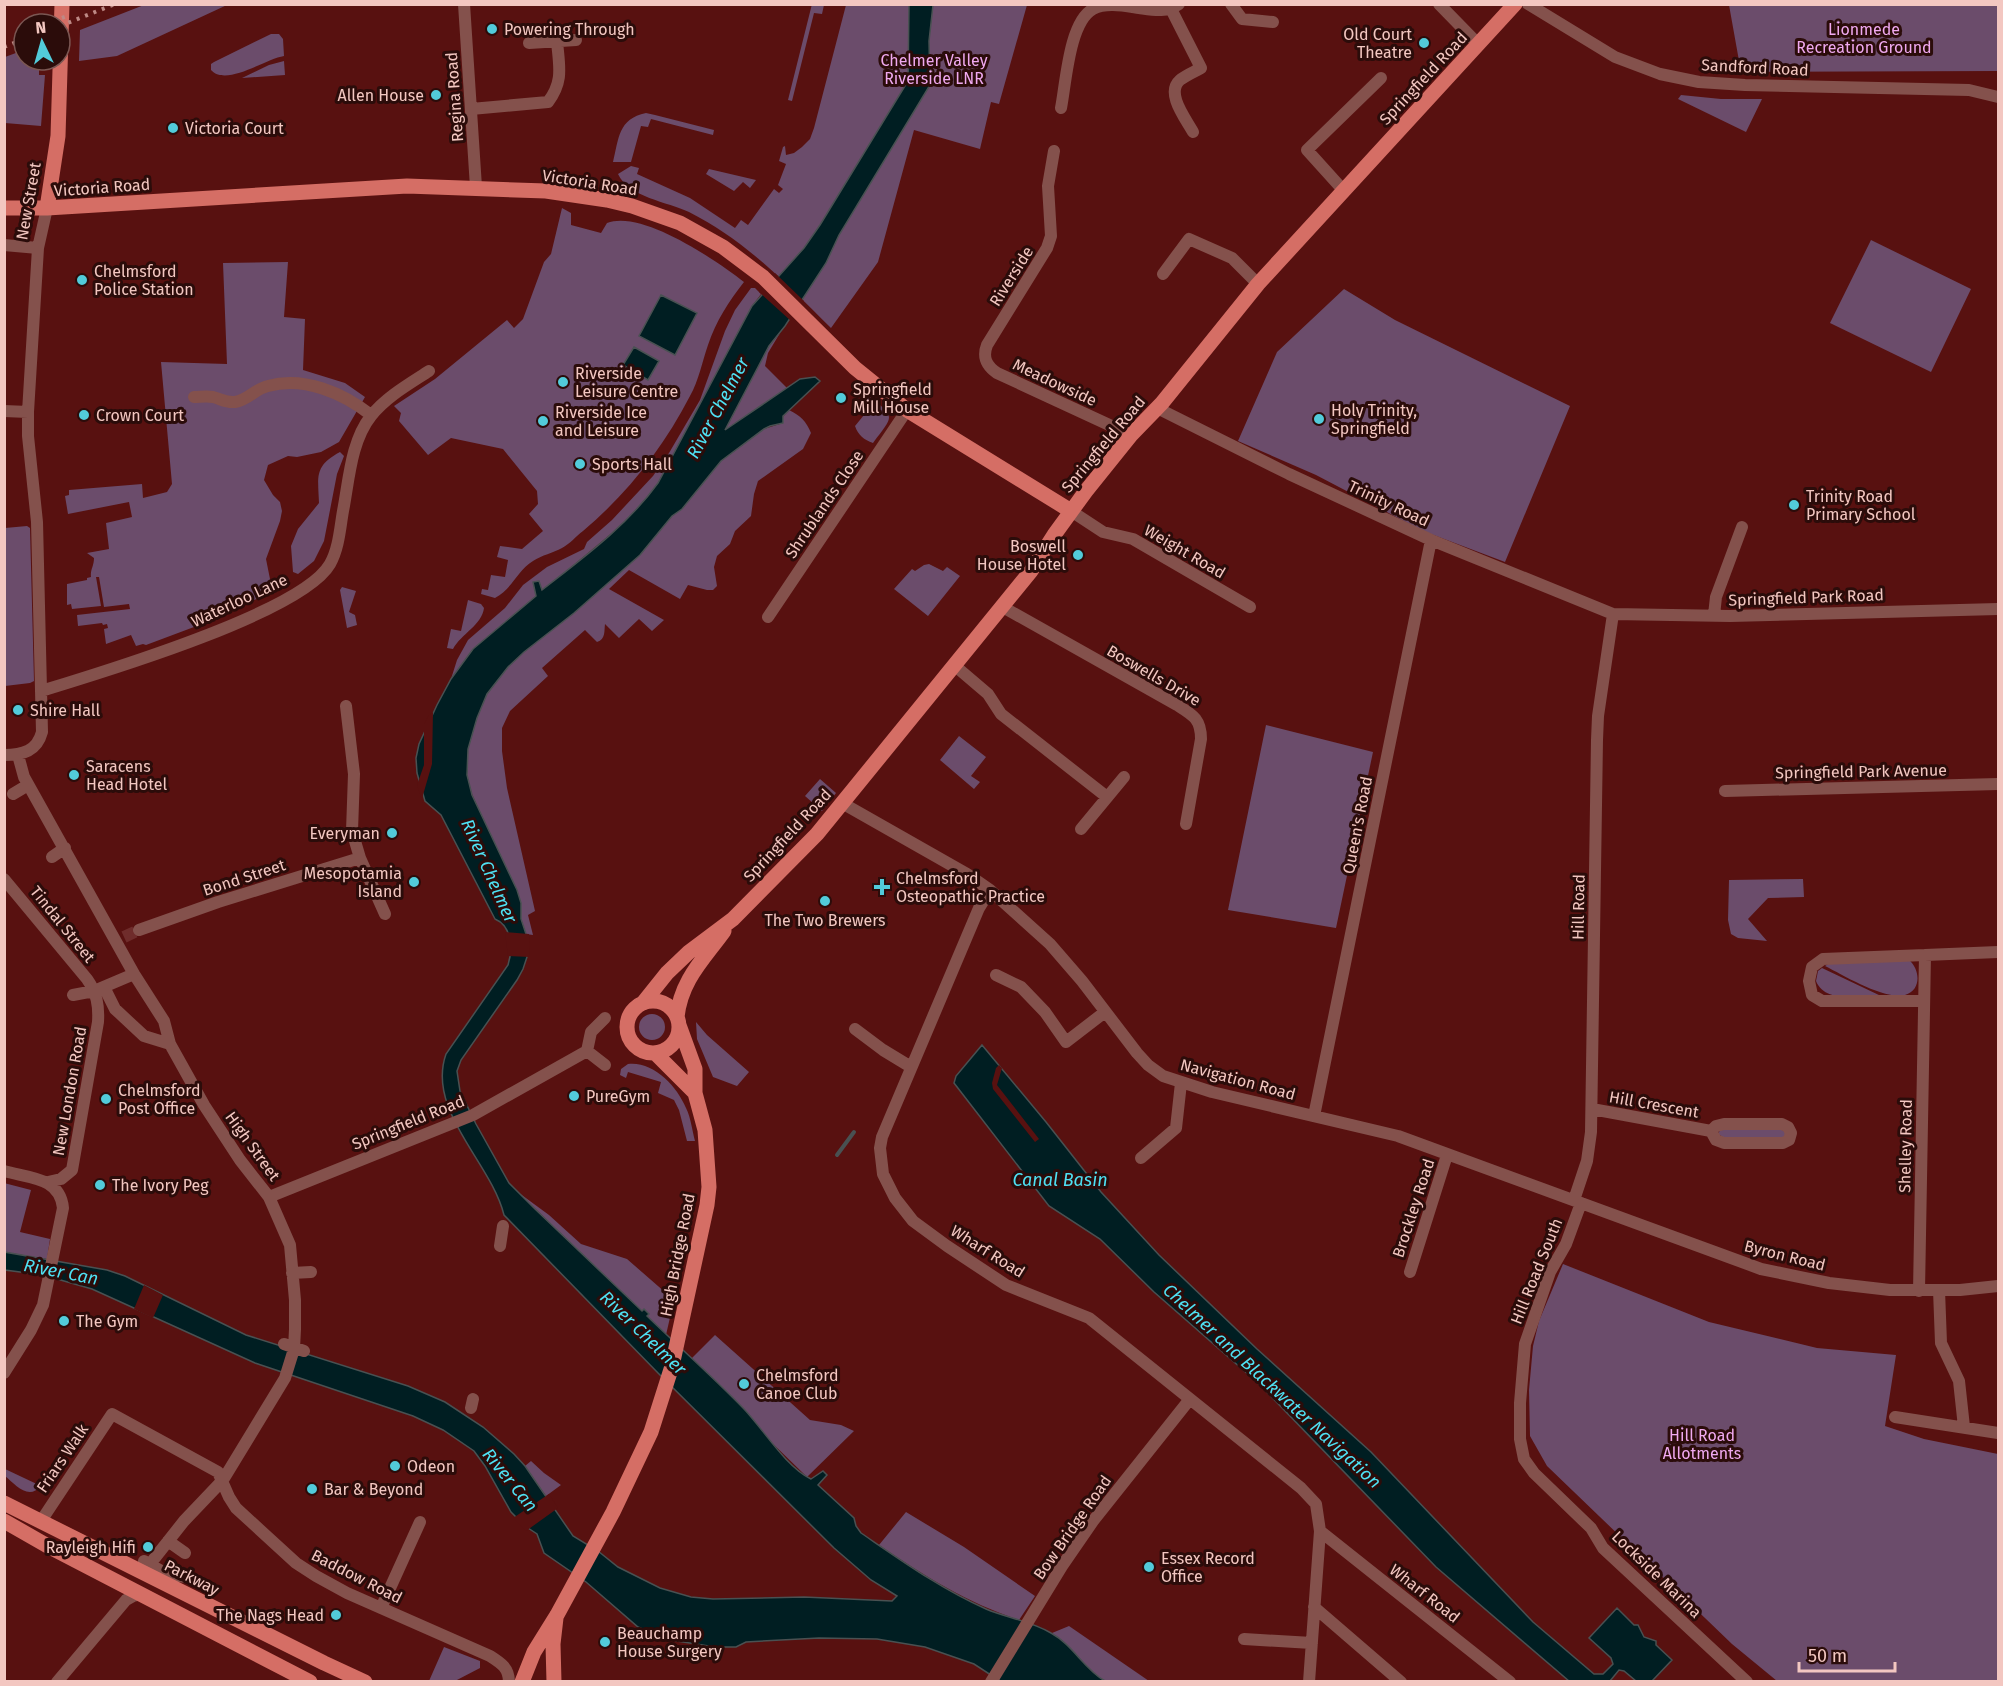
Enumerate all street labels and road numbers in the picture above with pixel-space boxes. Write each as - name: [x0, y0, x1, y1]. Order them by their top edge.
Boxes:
- street label: Springfield Road: [1376, 28, 1471, 129]
- street label: Regina Road: [442, 51, 467, 143]
- street label: Sandford Road: [1701, 55, 1809, 80]
- street label: New Street: [12, 160, 45, 242]
- street label: Victoria Road: [541, 166, 639, 199]
- street label: Victoria Road: [53, 175, 151, 200]
- street label: Riverside: [986, 243, 1037, 310]
- street label: Meadowside: [1010, 355, 1100, 410]
- street label: Springfield Road: [1058, 392, 1149, 496]
- street label: Shrublands Close: [781, 447, 868, 562]
- street label: Trinity Road: [1345, 476, 1432, 530]
- street label: Weight Road: [1141, 520, 1229, 582]
- street label: Waterloo Lane: [188, 570, 290, 631]
- street label: Springfield Park Road: [1728, 585, 1884, 610]
- street label: Boswells Drive: [1103, 641, 1204, 710]
- street label: Springfield Park Avenue: [1775, 761, 1947, 782]
- street label: Queen's Road: [1339, 775, 1376, 875]
- street label: Springfield Road: [740, 785, 835, 886]
- street label: Bond Street: [200, 855, 288, 900]
- street label: Hill Road: [1568, 874, 1589, 940]
- street label: Tindal Street: [26, 882, 99, 966]
- street label: New London Road: [49, 1025, 90, 1157]
- street label: Navigation Road: [1178, 1055, 1298, 1104]
- street label: Hill Crescent: [1608, 1087, 1700, 1122]
- street label: Springfield Road: [349, 1091, 467, 1154]
- street label: Shelley Road: [1895, 1099, 1916, 1193]
- street label: High Street: [221, 1108, 284, 1185]
- street label: Brockley Road: [1389, 1156, 1438, 1260]
- street label: High Bridge Road: [656, 1192, 699, 1318]
- street label: Hill Road South: [1507, 1215, 1566, 1327]
- street label: Wharf Road: [947, 1221, 1028, 1282]
- street label: Byron Road: [1742, 1236, 1828, 1275]
- street label: Friars Walk: [33, 1420, 93, 1496]
- street label: Bow Bridge Road: [1029, 1472, 1115, 1583]
- street label: Lockside Marina: [1608, 1527, 1705, 1622]
- street label: Baddow Road: [308, 1545, 405, 1608]
- street label: Parkway: [161, 1556, 223, 1599]
- street label: Wharf Road: [1386, 1560, 1464, 1627]

